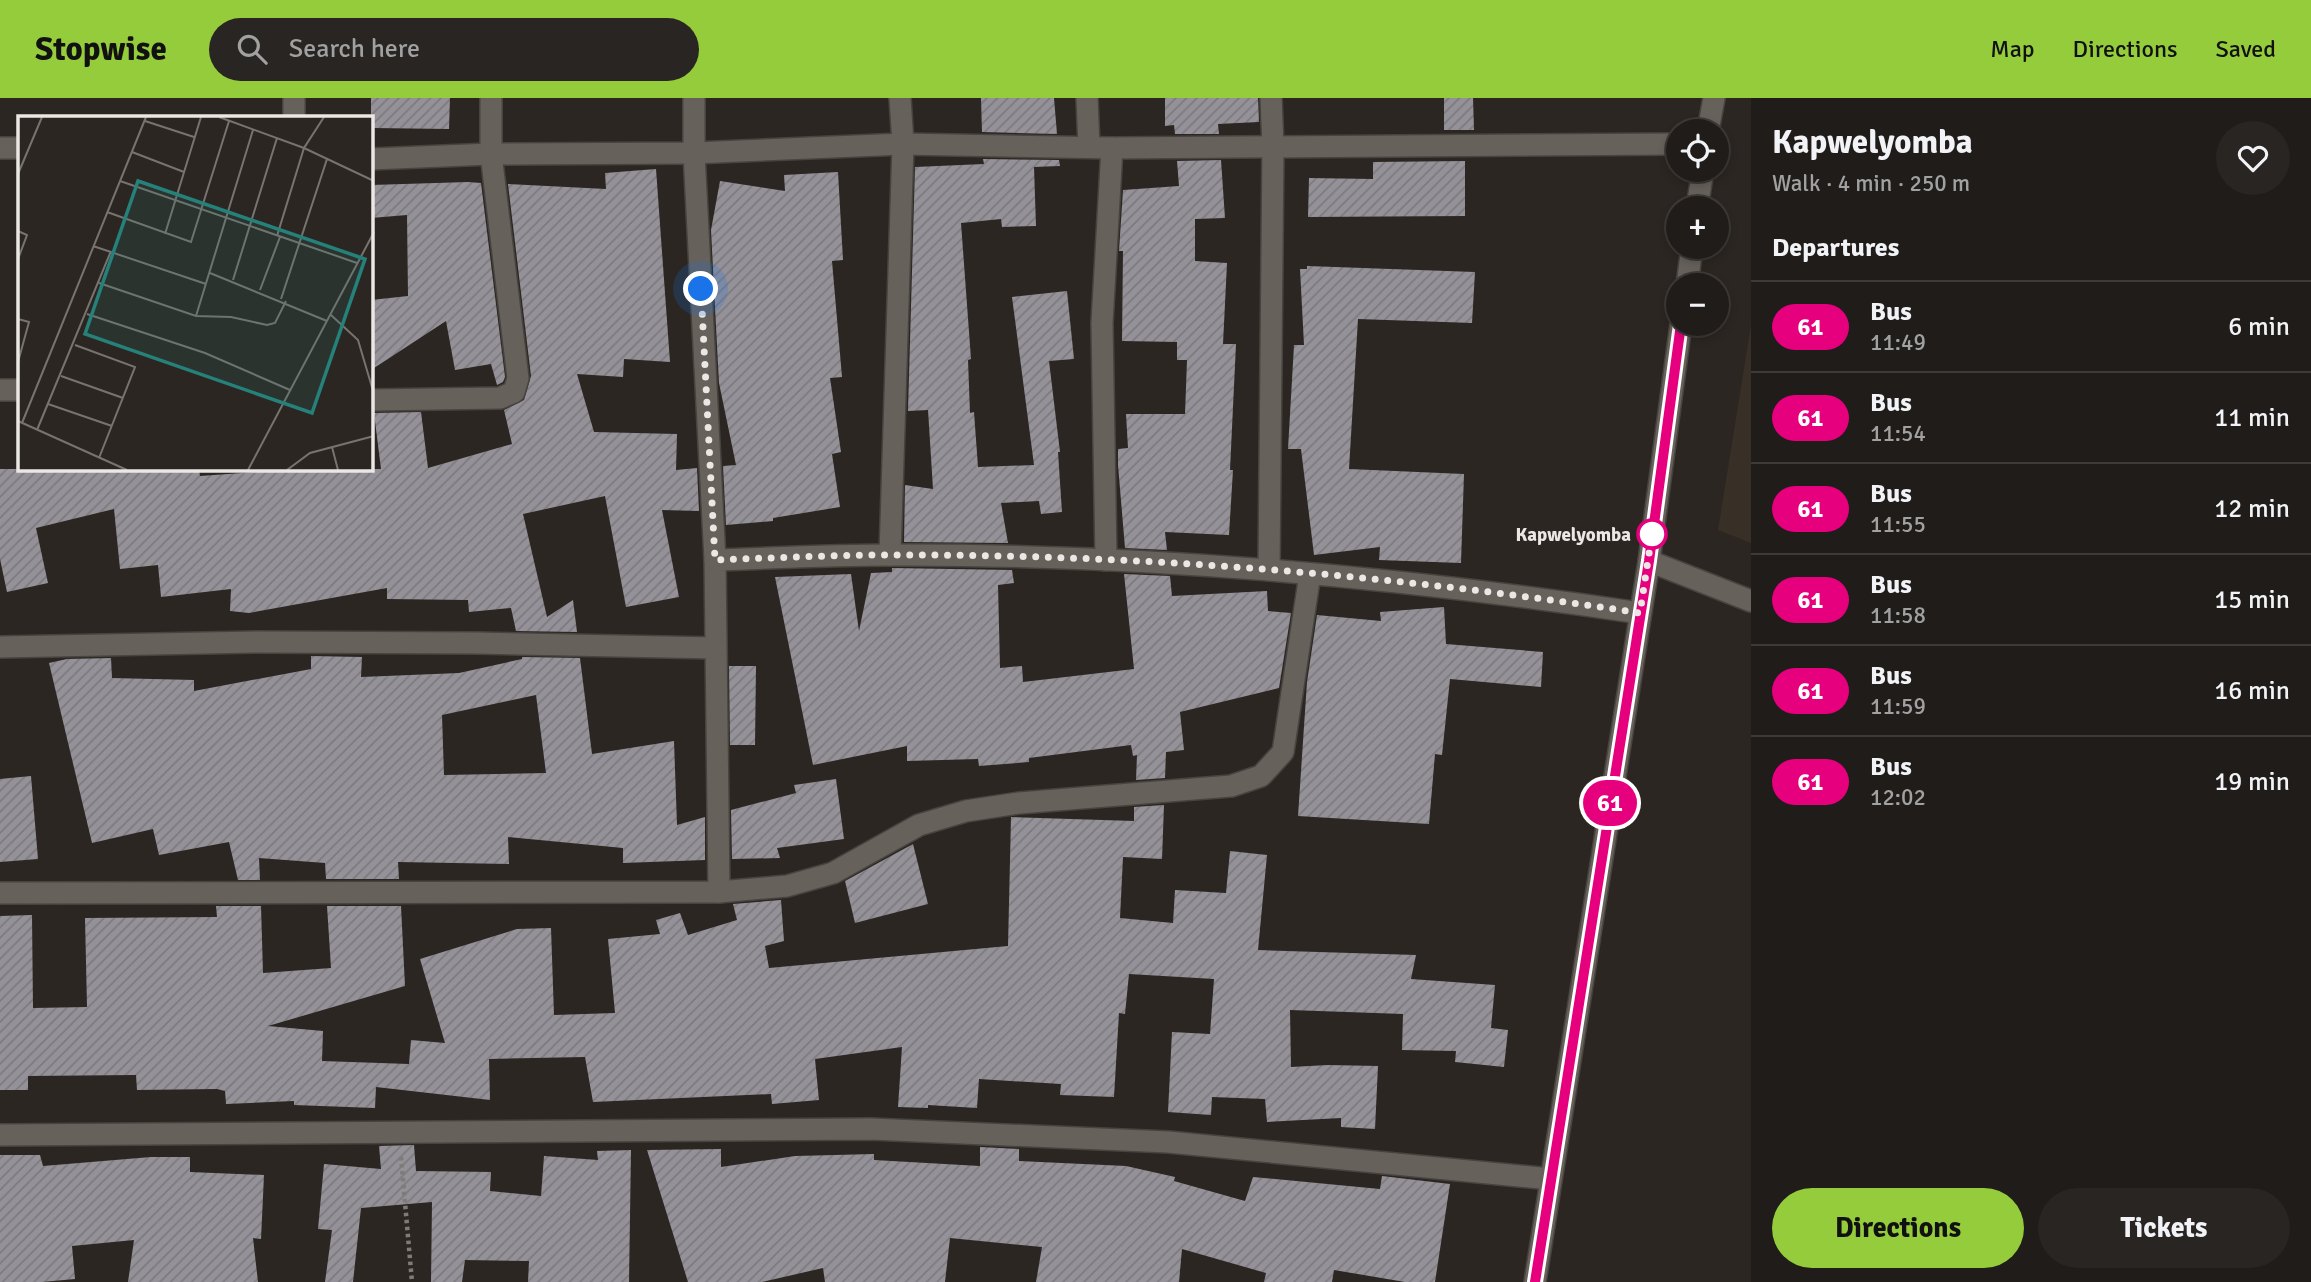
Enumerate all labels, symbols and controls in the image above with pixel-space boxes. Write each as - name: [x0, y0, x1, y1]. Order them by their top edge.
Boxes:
- search box: [209, 18, 699, 81]
- text: Stopwise: [35, 29, 167, 70]
- icon: search: [233, 30, 271, 68]
- text: Search here: [289, 33, 420, 65]
- text: Map: [1990, 34, 2035, 64]
- text: Directions: [2073, 34, 2178, 64]
- text: Saved: [2216, 34, 2276, 64]
- inset map: [18, 116, 373, 471]
- map controls: [1666, 119, 1729, 336]
- button: locate: [1666, 119, 1729, 182]
- button: heart: [2216, 121, 2290, 195]
- text: Kapwelyomba: [1772, 122, 1973, 163]
- text: Walk · 4 min · 250 m: [1772, 169, 1970, 198]
- button: +: [1666, 196, 1729, 259]
- text: Departures: [1772, 232, 1899, 264]
- your location: [683, 271, 718, 306]
- button: −: [1666, 273, 1729, 336]
- text: Bus: [1870, 296, 1912, 328]
- text: 6 min: [2228, 311, 2290, 343]
- text: 61: [1798, 312, 1823, 342]
- text: 11:49: [1870, 328, 1926, 357]
- text: Bus: [1870, 387, 1912, 419]
- text: 11 min: [2214, 402, 2290, 434]
- text: 61: [1798, 403, 1823, 433]
- text: 11:54: [1870, 419, 1926, 448]
- text: Bus: [1870, 478, 1912, 510]
- text: 12 min: [2214, 493, 2290, 525]
- text: 61: [1798, 494, 1823, 524]
- text: 11:55: [1870, 510, 1926, 539]
- marker: Kapwelyomba: [1637, 519, 1667, 549]
- place label: Kapwelyomba: [1515, 523, 1631, 547]
- text: Bus: [1870, 569, 1912, 601]
- text: 15 min: [2214, 584, 2290, 616]
- text: 61: [1798, 585, 1823, 615]
- text: 11:58: [1870, 601, 1926, 630]
- text: Bus: [1870, 660, 1912, 692]
- text: 16 min: [2214, 675, 2290, 707]
- text: 61: [1798, 676, 1823, 706]
- text: 11:59: [1870, 692, 1926, 721]
- text: Bus: [1870, 751, 1912, 783]
- text: 19 min: [2214, 766, 2290, 798]
- text: 61: [1798, 767, 1823, 797]
- line badge: 61: [1578, 780, 1642, 826]
- text: 12:02: [1870, 783, 1926, 812]
- text: 61: [1597, 788, 1623, 818]
- button: Directions: [1772, 1188, 2024, 1268]
- button: Tickets: [2038, 1188, 2290, 1268]

